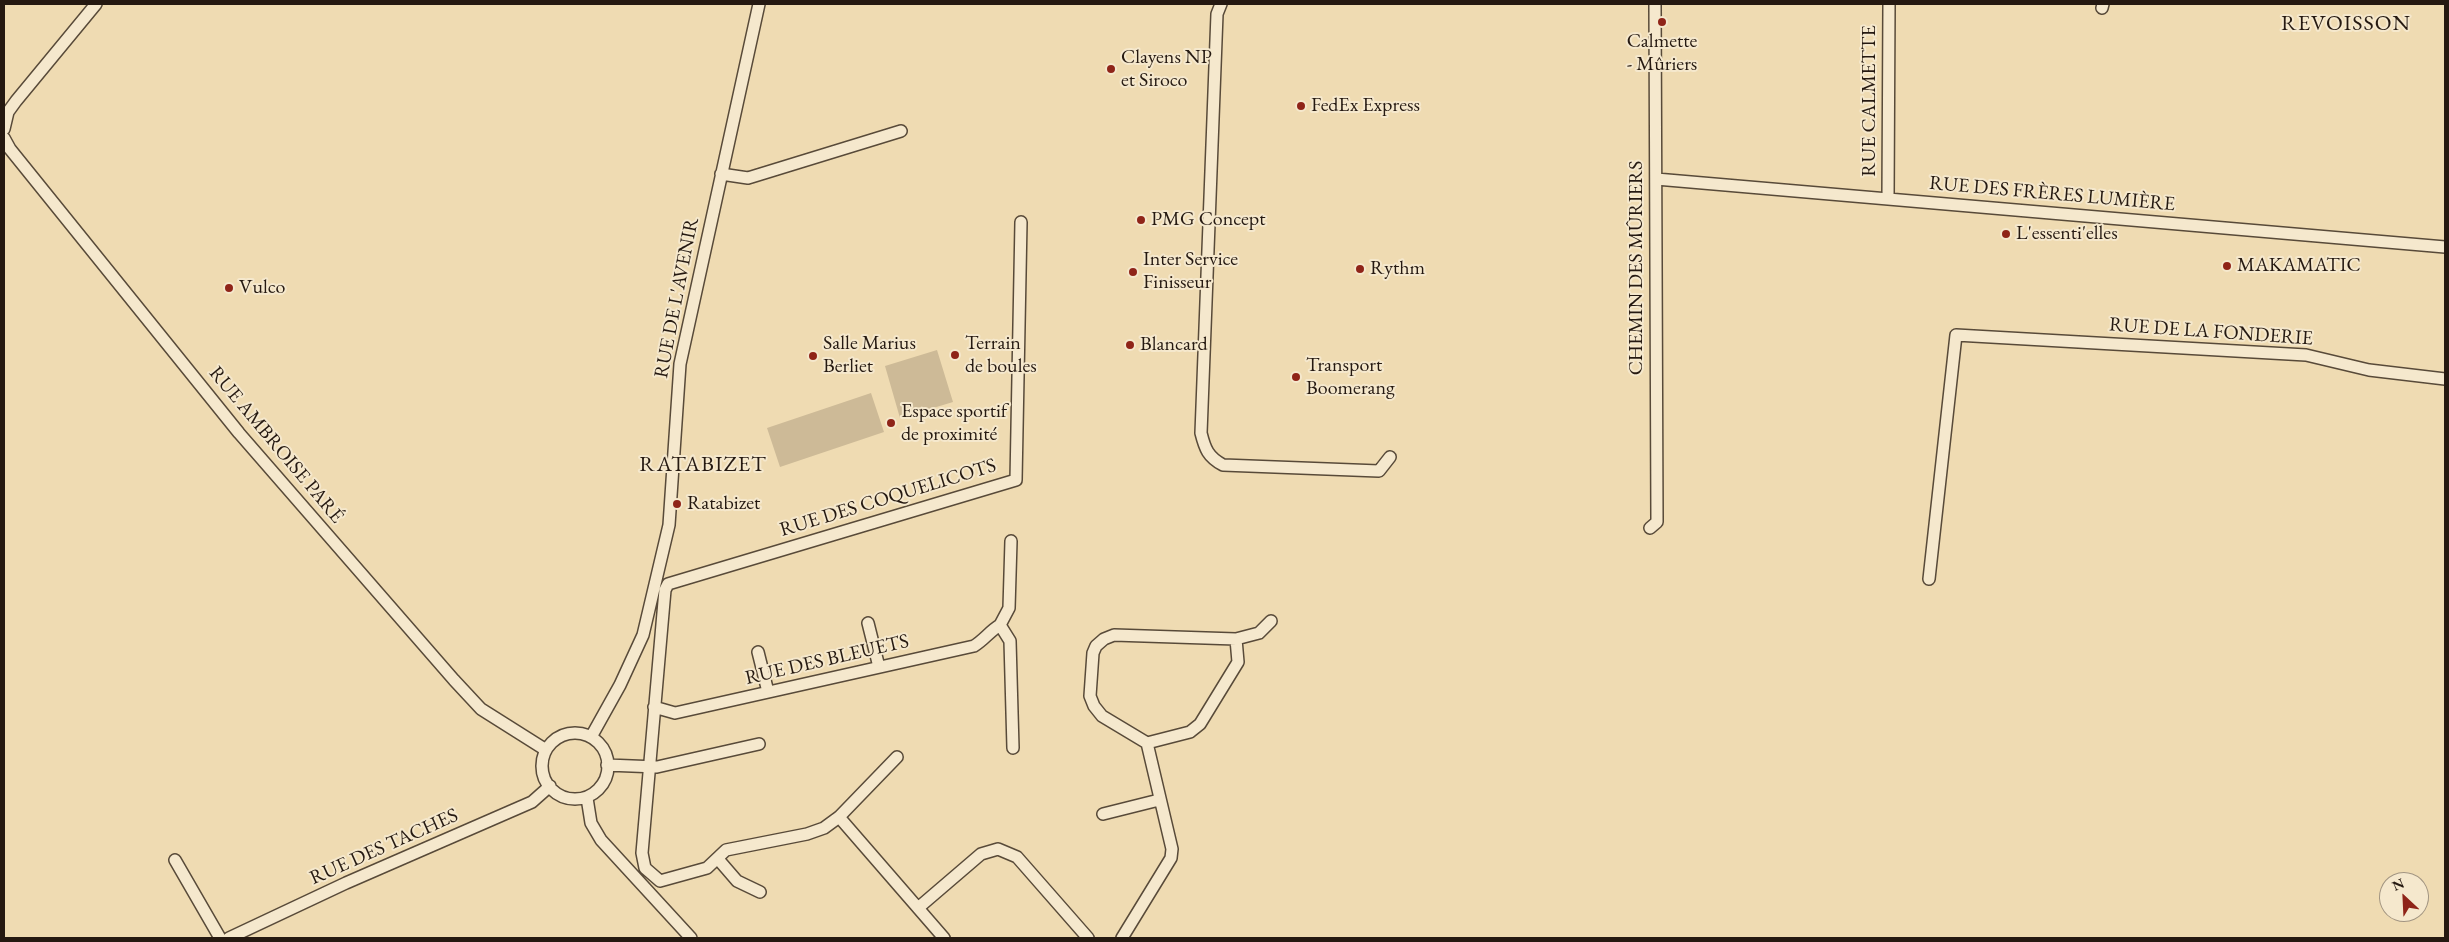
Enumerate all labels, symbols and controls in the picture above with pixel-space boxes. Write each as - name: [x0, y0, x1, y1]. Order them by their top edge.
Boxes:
- district label: REVOISSON: [2280, 11, 2412, 37]
- marker: Calmette - Mûriers: [1656, 16, 1668, 28]
- street label: RUE CALMETTE: [1858, 25, 1882, 177]
- place label: Calmette - Mûriers: [1627, 30, 1697, 77]
- place label: Clayens NP et Siroco: [1121, 46, 1212, 93]
- marker: Clayens NP et Siroco: [1105, 63, 1117, 75]
- place label: FedEx Express: [1311, 94, 1420, 118]
- marker: FedEx Express: [1295, 100, 1307, 112]
- street label: CHEMIN DES MÛRIERS: [1625, 161, 1649, 375]
- street label: RUE DES FRÈRES LUMIÈRE: [1928, 171, 2176, 217]
- place label: PMG Concept: [1151, 208, 1265, 232]
- marker: PMG Concept: [1135, 214, 1147, 226]
- street label: RUE DE L'AVENIR: [650, 216, 704, 380]
- place label: L'essenti'elles: [2016, 222, 2118, 246]
- marker: L'essenti'elles: [2000, 228, 2012, 240]
- place label: Inter Service Finisseur: [1143, 248, 1238, 295]
- place label: MAKAMATIC: [2237, 254, 2361, 278]
- place label: Rythm: [1370, 257, 1425, 281]
- marker: MAKAMATIC: [2221, 260, 2233, 272]
- marker: Rythm: [1354, 263, 1366, 275]
- marker: Inter Service Finisseur: [1127, 266, 1139, 278]
- place label: Vulco: [239, 276, 285, 300]
- marker: Vulco: [223, 282, 235, 294]
- street label: RUE DE LA FONDERIE: [2108, 313, 2314, 351]
- place label: Salle Marius Berliet: [823, 332, 916, 379]
- place label: Terrain de boules: [965, 332, 1037, 379]
- place label: Blancard: [1140, 333, 1208, 357]
- marker: Blancard: [1124, 339, 1136, 351]
- marker: Terrain de boules: [949, 349, 961, 361]
- marker: Salle Marius Berliet: [807, 350, 819, 362]
- place label: Transport Boomerang: [1306, 354, 1395, 401]
- street label: RUE AMBROISE PARÉ: [203, 362, 349, 528]
- marker: Transport Boomerang: [1290, 371, 1302, 383]
- place label: Espace sportif de proximité: [901, 400, 1007, 447]
- marker: Espace sportif de proximité: [885, 417, 897, 429]
- district label: RATABIZET: [638, 452, 768, 478]
- street label: RUE DES COQUELICOTS: [777, 454, 999, 542]
- place label: Ratabizet: [687, 492, 760, 516]
- marker: Ratabizet: [671, 498, 683, 510]
- street label: RUE DES BLEUETS: [743, 629, 911, 691]
- street label: RUE DES TACHES: [306, 804, 462, 890]
- north arrow: [2379, 872, 2429, 922]
- text: N: [2389, 874, 2407, 895]

